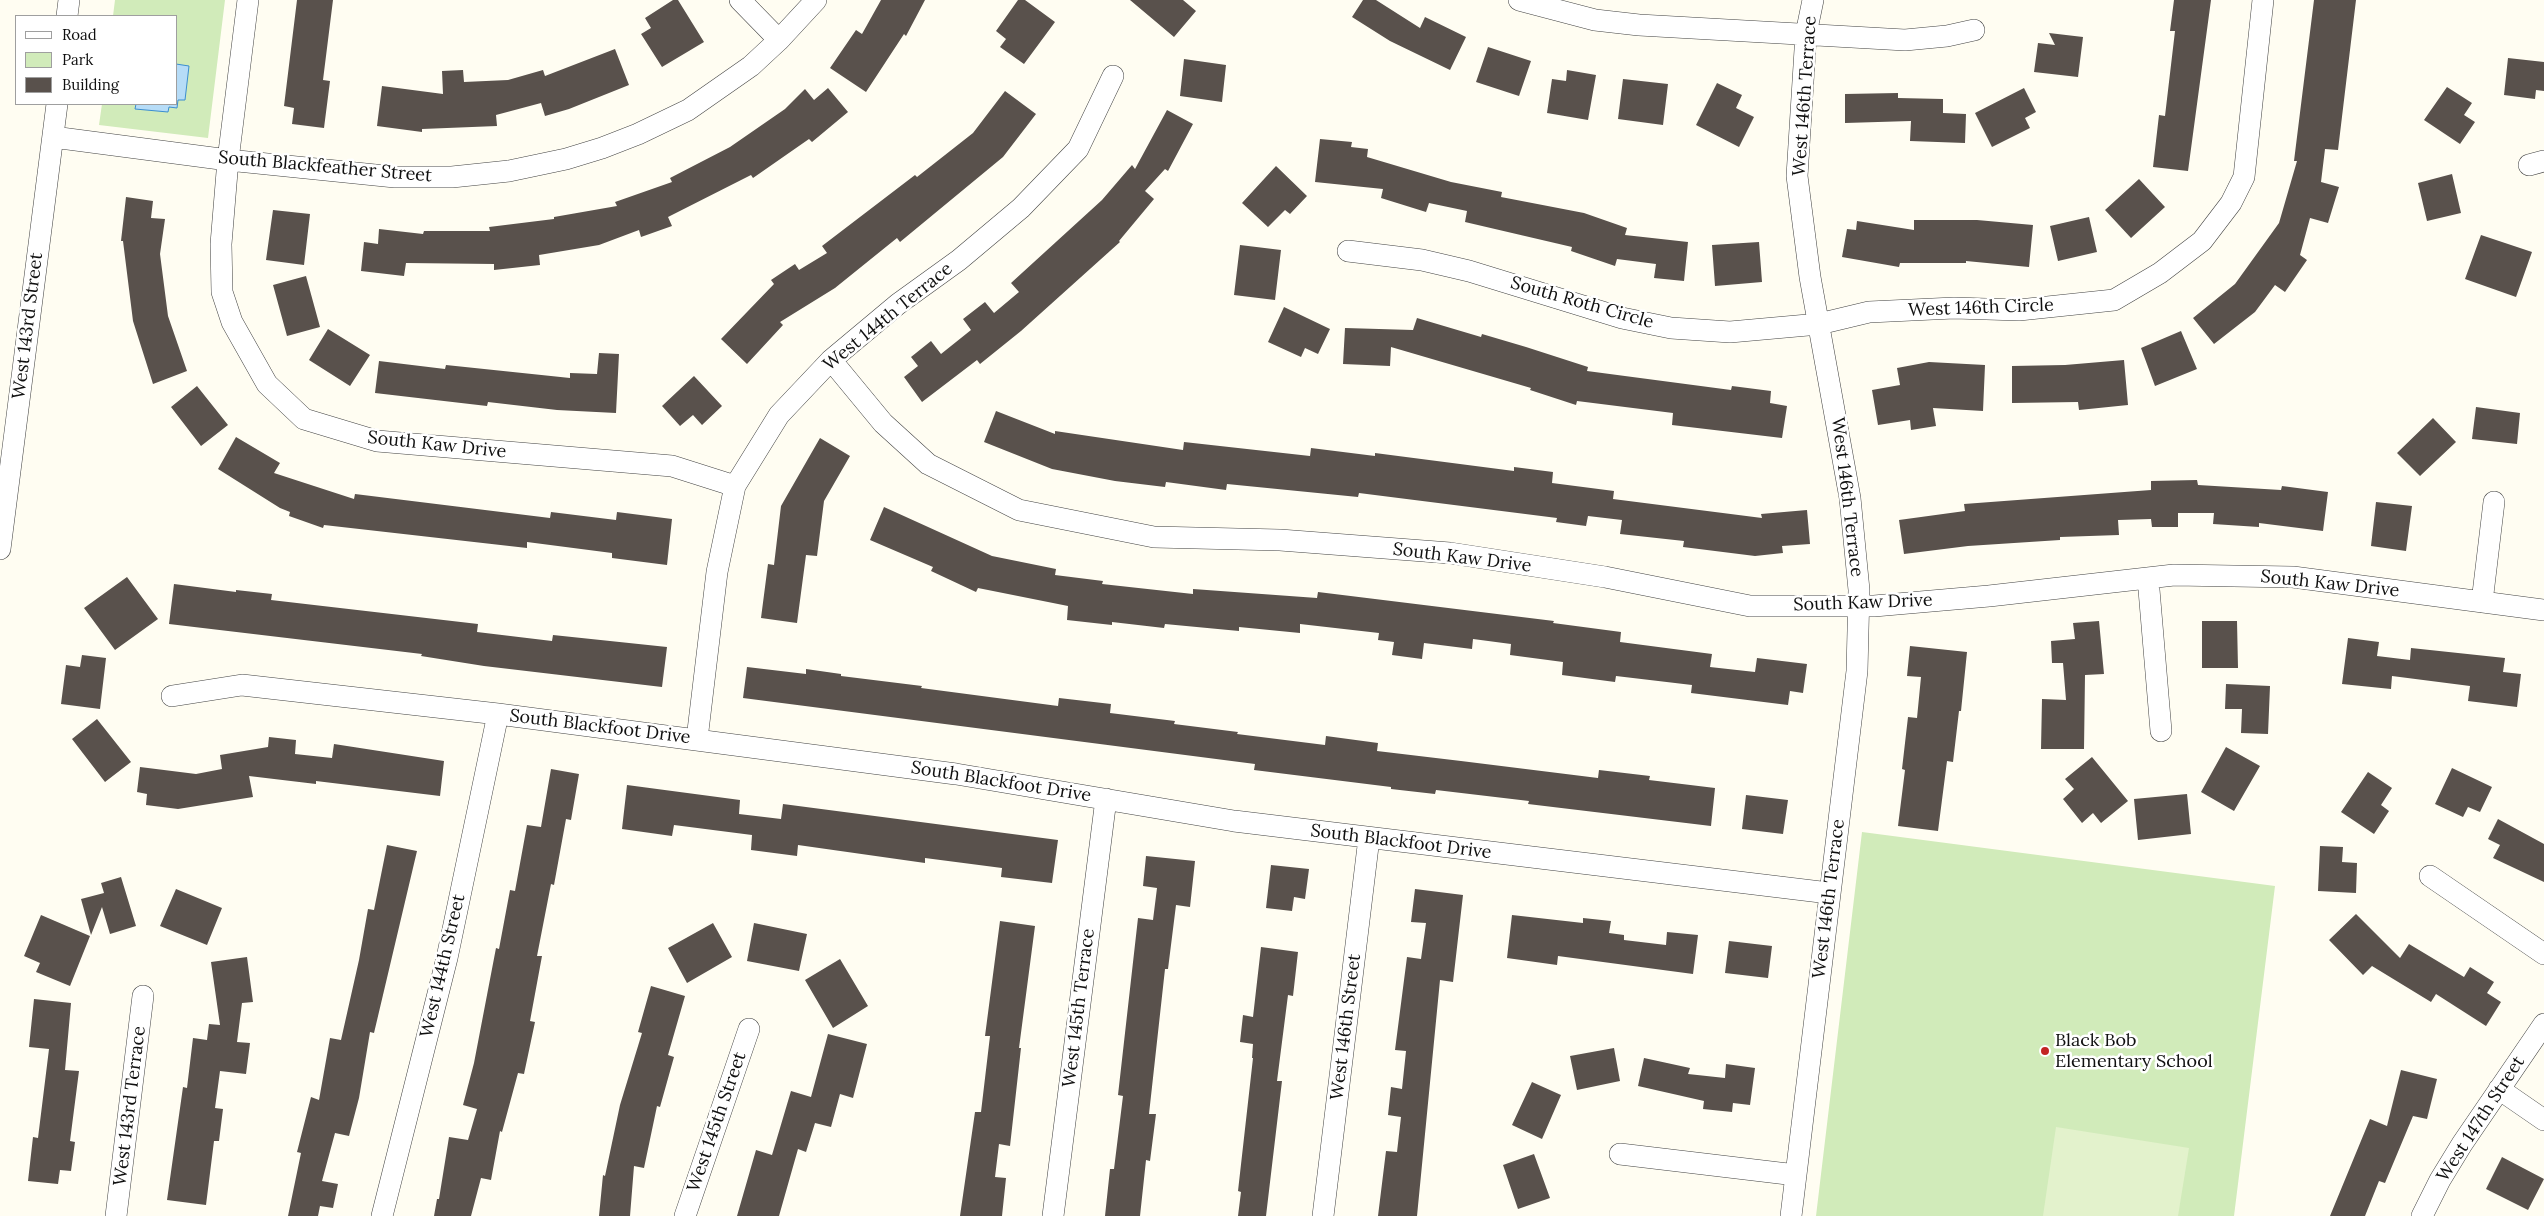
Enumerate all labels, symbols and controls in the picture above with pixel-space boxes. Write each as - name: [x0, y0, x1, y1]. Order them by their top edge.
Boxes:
- legend: [15, 15, 178, 105]
- street label: West 146th Terrace: [1789, 15, 1821, 177]
- text: Road: [62, 25, 97, 44]
- text: Park: [62, 50, 93, 69]
- text: Building: [62, 75, 119, 94]
- street label: South Blackfeather Street: [217, 147, 433, 187]
- street label: West 143rd Street: [8, 251, 48, 401]
- street label: West 144th Terrace: [819, 258, 957, 376]
- street label: South Roth Circle: [1508, 272, 1656, 334]
- street label: West 146th Circle: [1908, 295, 2054, 321]
- street label: West 146th Terrace: [1826, 416, 1868, 578]
- street label: South Kaw Drive: [367, 427, 507, 463]
- street label: South Kaw Drive: [1391, 539, 1533, 577]
- street label: South Kaw Drive: [2260, 566, 2400, 602]
- street label: South Kaw Drive: [1793, 590, 1933, 616]
- street label: South Blackfoot Drive: [508, 705, 692, 749]
- street label: South Blackfoot Drive: [909, 757, 1093, 807]
- street label: West 146th Terrace: [1808, 818, 1850, 980]
- street label: South Blackfoot Drive: [1309, 820, 1493, 864]
- street label: West 144th Street: [416, 892, 470, 1040]
- street label: West 145th Terrace: [1059, 927, 1099, 1089]
- street label: West 146th Street: [1326, 953, 1366, 1101]
- street label: West 143rd Terrace: [109, 1025, 151, 1187]
- place label: Black Bob Elementary School: [2055, 1030, 2213, 1072]
- marker: Black Bob Elementary School: [2039, 1045, 2051, 1057]
- street label: West 145th Street: [683, 1049, 751, 1195]
- street label: West 147th Street: [2432, 1052, 2530, 1186]

